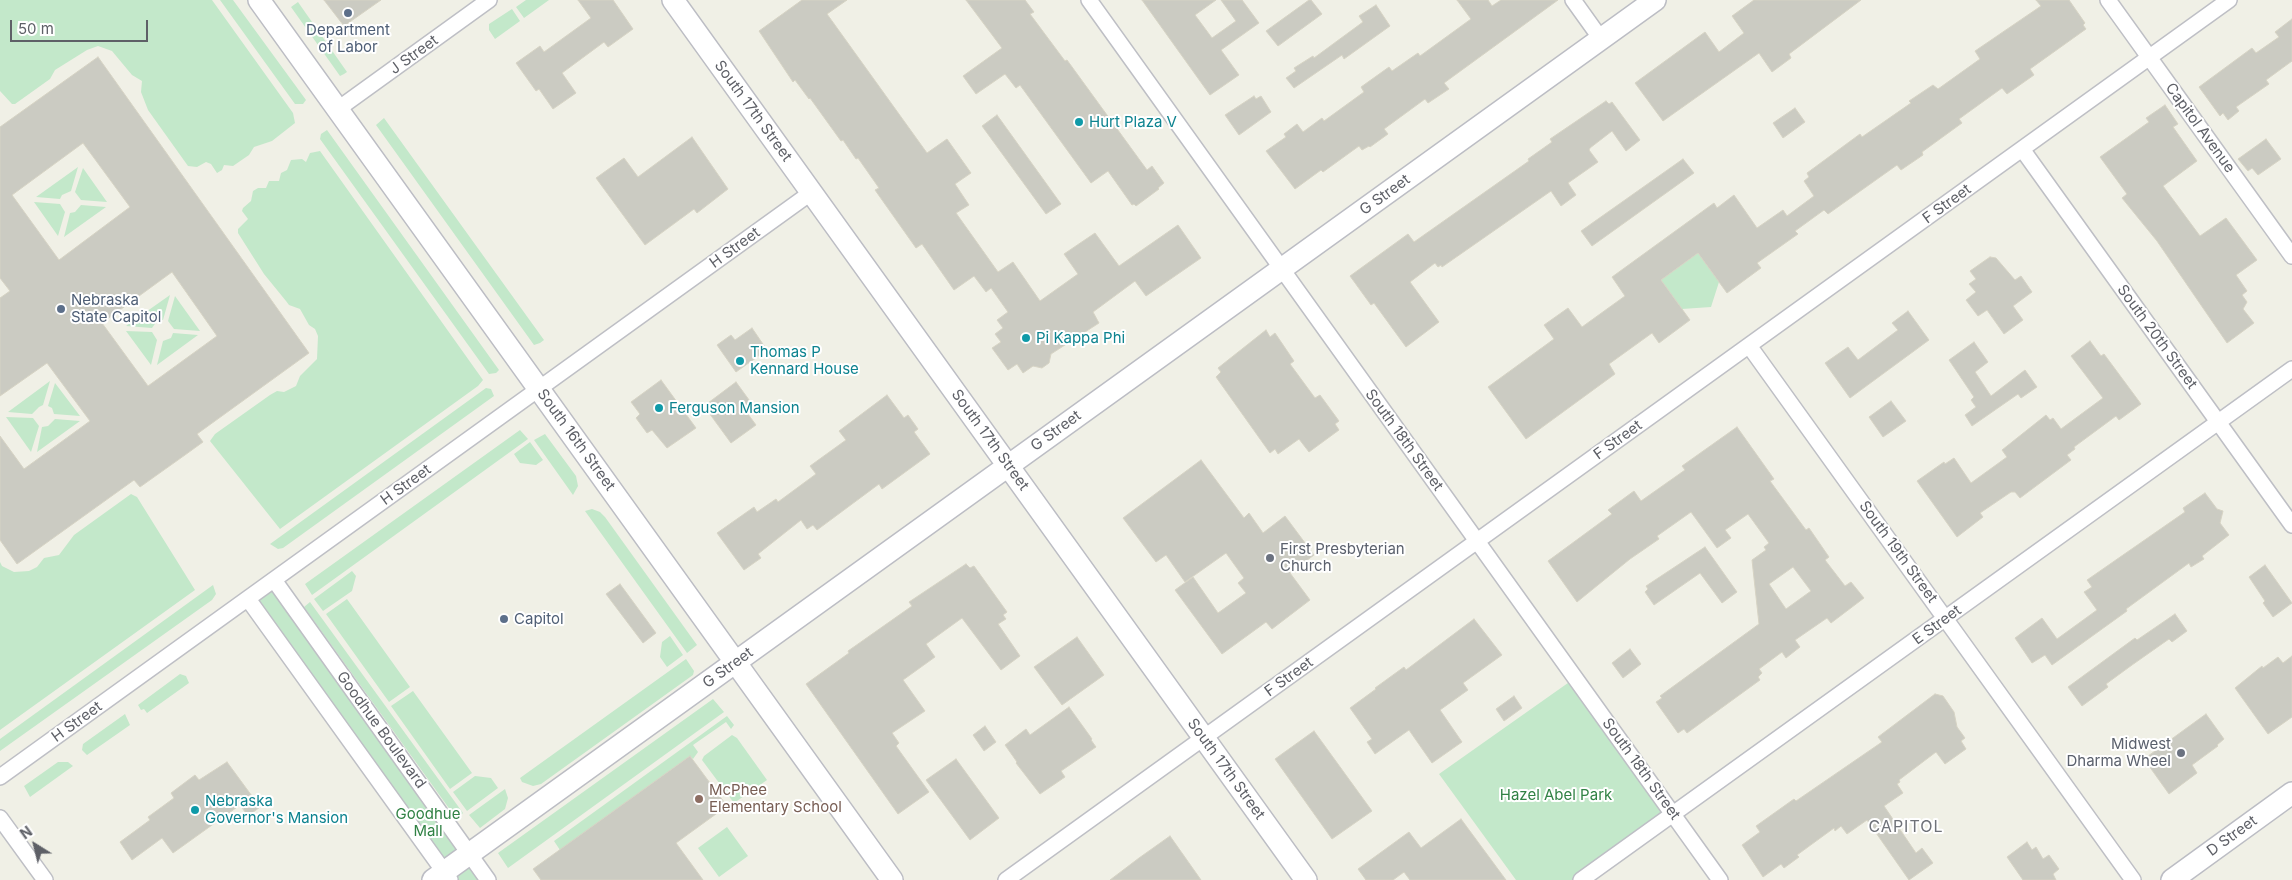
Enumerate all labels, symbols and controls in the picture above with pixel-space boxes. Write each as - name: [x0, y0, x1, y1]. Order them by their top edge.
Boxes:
- marker: Department of Labor: [342, 7, 354, 19]
- scale bar: [12, 10, 150, 42]
- text: 50 m: [18, 19, 54, 38]
- place label: Department of Labor: [306, 21, 390, 56]
- street label: J Street: [386, 32, 442, 78]
- street label: South 17th Street: [710, 57, 796, 165]
- street label: Capitol Avenue: [2161, 80, 2239, 176]
- place label: Hurt Plaza V: [1089, 113, 1177, 131]
- marker: Hurt Plaza V: [1073, 116, 1085, 128]
- street label: G Street: [1356, 171, 1414, 219]
- street label: F Street: [1919, 180, 1975, 228]
- street label: H Street: [706, 224, 764, 272]
- street label: South 20th Street: [2113, 281, 2201, 393]
- place label: Nebraska State Capitol: [71, 291, 161, 326]
- marker: Nebraska State Capitol: [55, 303, 67, 315]
- place label: Pi Kappa Phi: [1036, 329, 1125, 347]
- marker: Pi Kappa Phi: [1020, 332, 1032, 344]
- place label: Thomas P Kennard House: [750, 343, 859, 378]
- marker: Thomas P Kennard House: [734, 355, 746, 367]
- street label: South 16th Street: [533, 386, 619, 494]
- street label: South 17th Street: [947, 386, 1033, 494]
- street label: South 18th Street: [1361, 386, 1447, 494]
- place label: Ferguson Mansion: [669, 399, 800, 417]
- marker: Ferguson Mansion: [653, 402, 665, 414]
- street label: G Street: [1027, 407, 1085, 455]
- street label: F Street: [1590, 416, 1646, 464]
- street label: H Street: [377, 461, 435, 509]
- street label: South 19th Street: [1855, 498, 1941, 606]
- place label: First Presbyterian Church: [1280, 540, 1405, 575]
- marker: First Presbyterian Church: [1264, 552, 1276, 564]
- street label: E Street: [1909, 601, 1965, 649]
- place label: Capitol: [514, 610, 564, 628]
- marker: Capitol: [498, 613, 510, 625]
- street label: G Street: [699, 644, 757, 692]
- street label: F Street: [1261, 653, 1317, 701]
- street label: Goodhue Boulevard: [333, 668, 429, 792]
- street label: H Street: [48, 698, 106, 746]
- street label: South 17th Street: [1183, 715, 1269, 823]
- street label: South 18th Street: [1598, 715, 1684, 823]
- place label: Midwest Dharma Wheel: [2066, 735, 2171, 770]
- marker: Midwest Dharma Wheel: [2175, 747, 2187, 759]
- place label: McPhee Elementary School: [709, 781, 842, 816]
- park label: Hazel Abel Park: [1500, 786, 1612, 804]
- place label: Nebraska Governor's Mansion: [205, 792, 348, 827]
- marker: McPhee Elementary School: [693, 793, 705, 805]
- marker: Nebraska Governor's Mansion: [189, 804, 201, 816]
- park label: Goodhue Mall: [396, 805, 460, 840]
- street label: D Street: [2204, 812, 2260, 860]
- district label: CAPITOL: [1868, 817, 1944, 837]
- north arrow: [10, 820, 60, 870]
- text: N: [17, 822, 35, 842]

